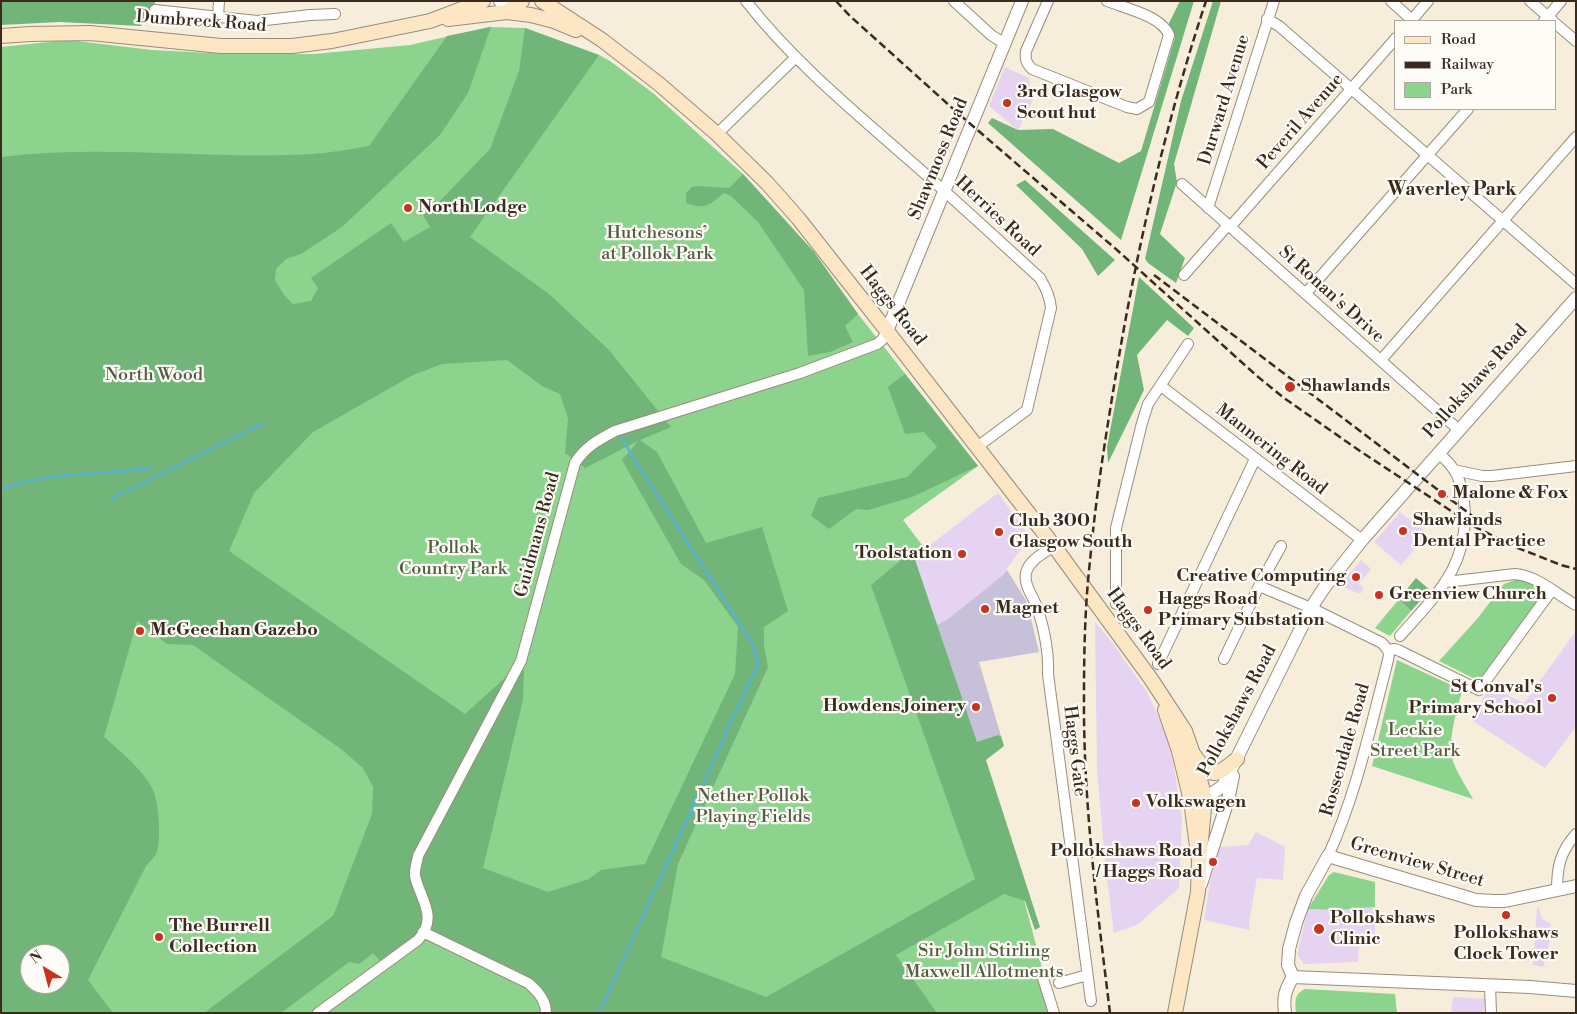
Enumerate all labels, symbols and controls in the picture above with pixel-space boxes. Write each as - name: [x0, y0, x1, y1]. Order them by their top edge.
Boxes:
- street label: Dumbreck Road: [135, 7, 267, 37]
- legend: [1394, 20, 1557, 110]
- text: Road: [1441, 30, 1476, 49]
- street label: Durward Avenue: [1195, 32, 1255, 168]
- text: Railway: [1441, 55, 1494, 74]
- street label: Peveril Avenue: [1253, 69, 1349, 175]
- text: Park: [1441, 80, 1472, 99]
- place label: 3rd Glasgow Scout hut: [1017, 82, 1122, 125]
- street label: Shawmoss Road: [905, 95, 973, 223]
- marker: 3rd Glasgow Scout hut: [1001, 97, 1013, 109]
- street label: Herries Road: [950, 172, 1044, 262]
- district label: Waverley Park: [1387, 179, 1517, 201]
- place label: North Lodge: [418, 197, 527, 219]
- marker: North Lodge: [402, 202, 414, 214]
- park label: Hutchesons’ at Pollok Park: [601, 223, 713, 266]
- street label: St Ronan's Drive: [1274, 242, 1388, 348]
- street label: Haggs Road: [854, 262, 930, 350]
- street label: Pollokshaws Road: [1419, 321, 1533, 443]
- park label: North Wood: [105, 365, 203, 387]
- place label: Shawlands: [1301, 376, 1390, 398]
- marker: Shawlands: [1283, 380, 1297, 394]
- street label: Mannering Road: [1211, 400, 1331, 500]
- street label: Guidmans Road: [511, 470, 565, 600]
- place label: Malone & Fox: [1452, 483, 1568, 505]
- marker: Malone & Fox: [1436, 488, 1448, 500]
- place label: Shawlands Dental Practice: [1413, 510, 1546, 552]
- place label: Club 300 Glasgow South: [1009, 511, 1132, 554]
- marker: Shawlands Dental Practice: [1397, 525, 1409, 537]
- marker: Club 300 Glasgow South: [993, 526, 1005, 538]
- park label: Pollok Country Park: [399, 538, 507, 580]
- place label: Toolstation: [855, 543, 952, 565]
- marker: Toolstation: [956, 548, 968, 560]
- place label: Creative Computing: [1176, 566, 1346, 588]
- marker: Creative Computing: [1350, 571, 1362, 583]
- street label: Haggs Road: [1101, 584, 1175, 674]
- place label: Greenview Church: [1389, 584, 1547, 606]
- place label: Haggs Road Primary Substation: [1158, 589, 1325, 632]
- marker: Greenview Church: [1373, 589, 1385, 601]
- place label: Magnet: [995, 598, 1059, 620]
- marker: Magnet: [979, 603, 991, 615]
- marker: Haggs Road Primary Substation: [1142, 604, 1154, 616]
- place label: McGeechan Gazebo: [150, 620, 318, 642]
- marker: McGeechan Gazebo: [134, 625, 146, 637]
- street label: Pollokshaws Road: [1194, 642, 1282, 780]
- place label: St Conval's Primary School: [1409, 677, 1542, 720]
- street label: Rossendale Road: [1317, 681, 1375, 819]
- marker: St Conval's Primary School: [1546, 692, 1558, 704]
- place label: Howdens Joinery: [823, 696, 966, 718]
- marker: Howdens Joinery: [970, 701, 982, 713]
- street label: Haggs Gate: [1058, 704, 1090, 798]
- park label: Leckie Street Park: [1370, 720, 1460, 762]
- park label: Nether Pollok Playing Fields: [695, 786, 811, 829]
- place label: Volkswagen: [1146, 792, 1246, 814]
- marker: Volkswagen: [1130, 797, 1142, 809]
- street label: Greenview Street: [1347, 834, 1487, 892]
- place label: Pollokshaws Road / Haggs Road: [1050, 841, 1203, 884]
- marker: Pollokshaws Road / Haggs Road: [1207, 856, 1219, 868]
- place label: Pollokshaws Clinic: [1330, 908, 1435, 951]
- marker: Pollokshaws Clock Tower: [1500, 909, 1512, 921]
- place label: The Burrell Collection: [169, 916, 270, 959]
- marker: Pollokshaws Clinic: [1312, 922, 1326, 936]
- place label: Pollokshaws Clock Tower: [1453, 923, 1559, 966]
- marker: The Burrell Collection: [153, 931, 165, 943]
- park label: Sir John Stirling Maxwell Allotments: [904, 941, 1064, 984]
- north arrow: [20, 944, 70, 994]
- text: N: [27, 947, 46, 968]

